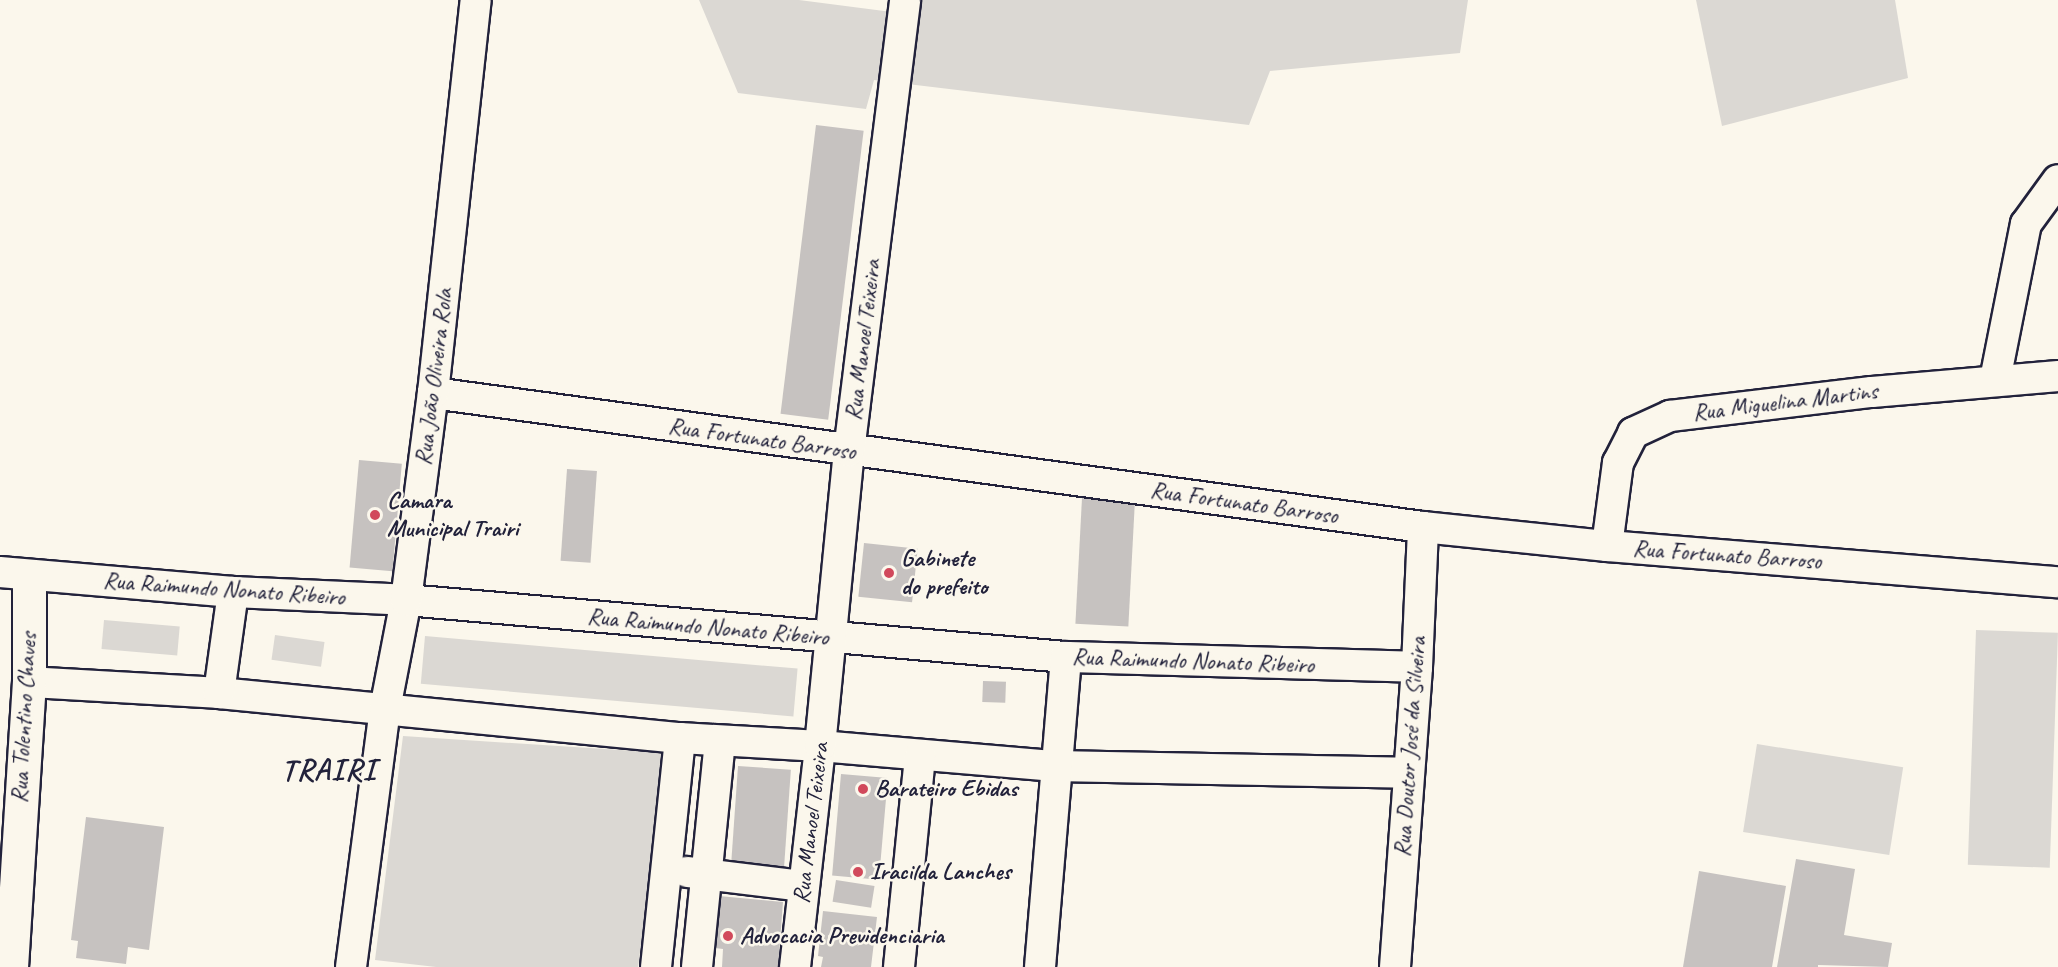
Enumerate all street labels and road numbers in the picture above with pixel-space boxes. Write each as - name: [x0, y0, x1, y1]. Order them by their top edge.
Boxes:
- street label: Rua Manoel Teixeira: [839, 258, 887, 422]
- street label: Rua João Oliveira Rola: [409, 287, 459, 467]
- street label: Rua Miguelina Martins: [1691, 376, 1879, 428]
- street label: Rua Fortunato Barroso: [666, 412, 858, 466]
- street label: Rua Fortunato Barroso: [1148, 476, 1340, 530]
- street label: Rua Fortunato Barroso: [1632, 534, 1822, 576]
- street label: Rua Raimundo Nonato Ribeiro: [101, 566, 347, 612]
- street label: Rua Raimundo Nonato Ribeiro: [585, 602, 831, 652]
- street label: Rua Tolentino Chaves: [5, 632, 43, 804]
- street label: Rua Doutor José da Silveira: [1388, 635, 1432, 859]
- street label: Rua Raimundo Nonato Ribeiro: [1071, 642, 1315, 680]
- street label: Rua Manoel Teixeira: [787, 741, 835, 905]

